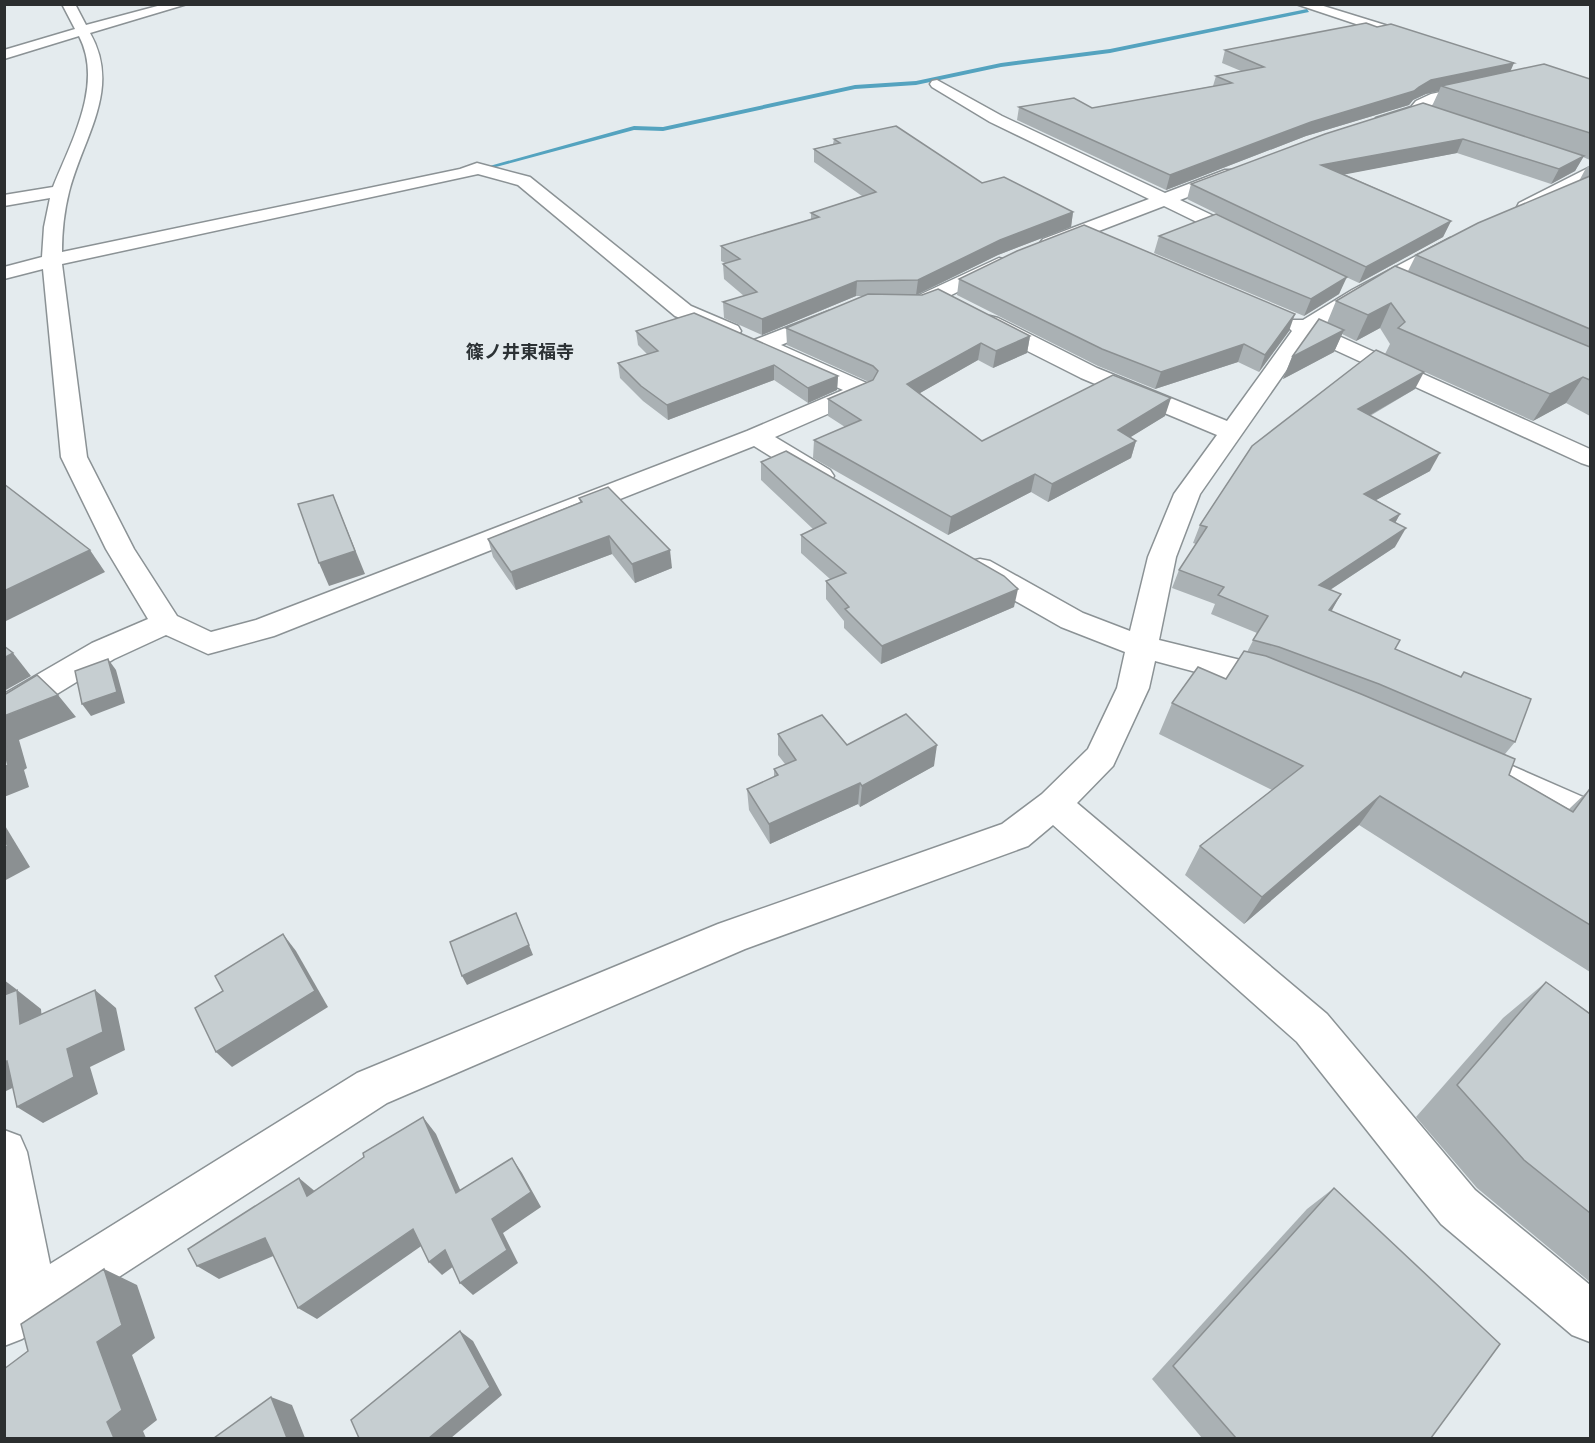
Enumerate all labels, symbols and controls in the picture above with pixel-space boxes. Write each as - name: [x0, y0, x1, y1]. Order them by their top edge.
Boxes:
- district label: 篠ノ井東福寺: [466, 339, 574, 363]

